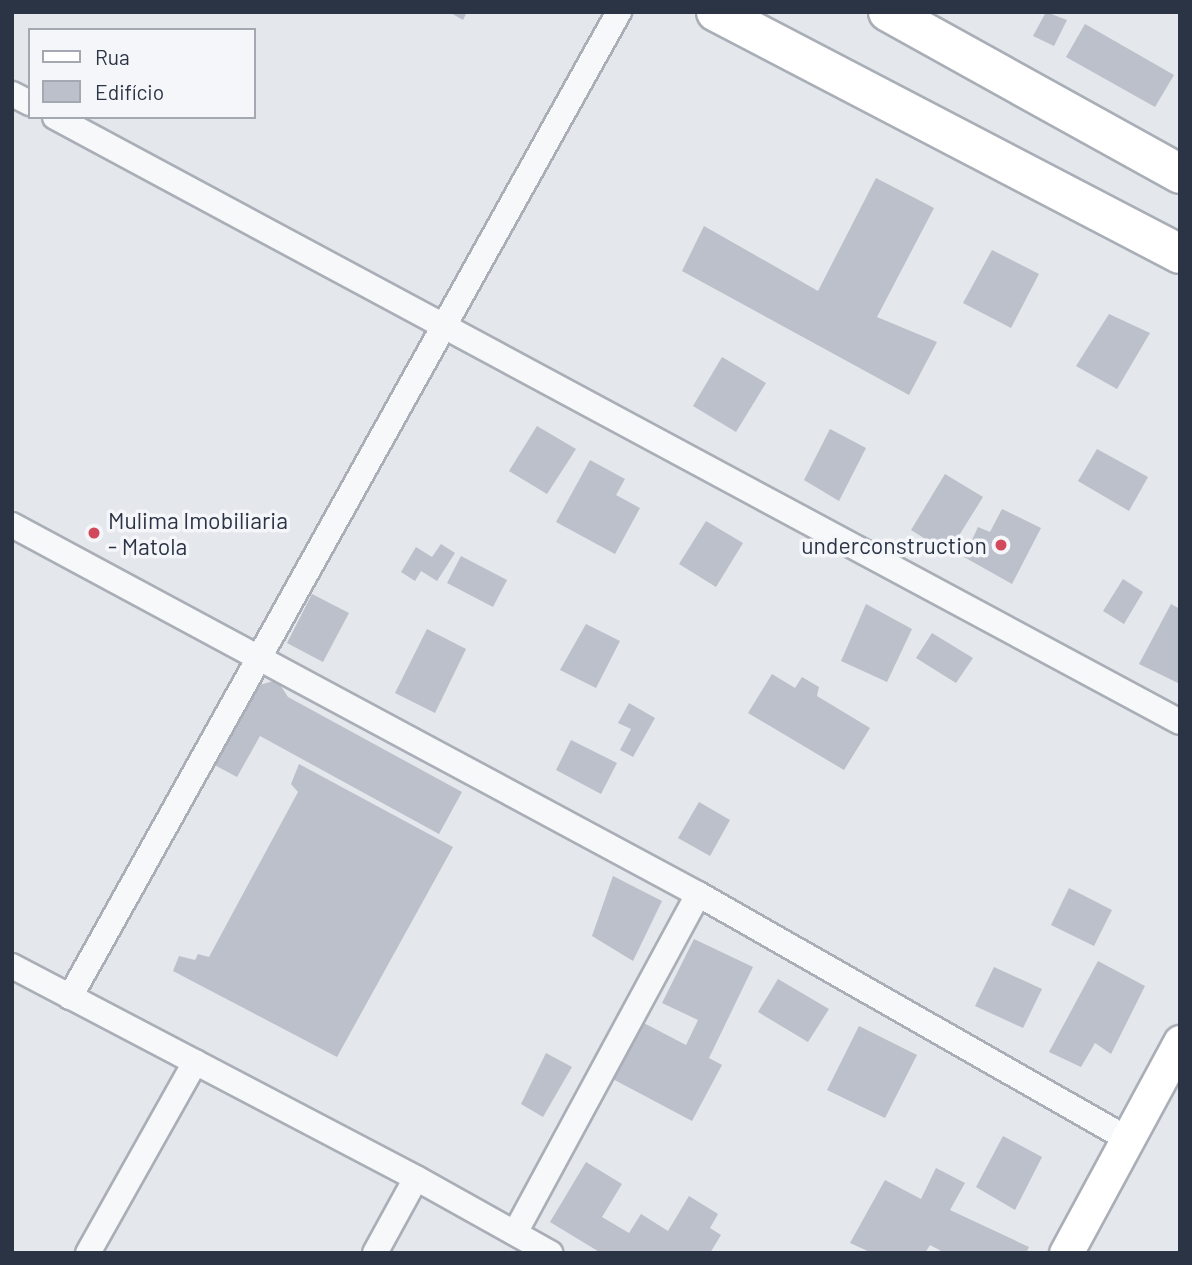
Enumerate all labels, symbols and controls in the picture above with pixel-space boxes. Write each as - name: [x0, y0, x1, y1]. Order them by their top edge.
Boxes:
- legend: [28, 28, 256, 119]
- text: Rua: [95, 44, 130, 69]
- text: Edifício: [95, 79, 164, 104]
- place label: Mulima Imobiliaria - Matola: [108, 506, 288, 560]
- marker: Mulima Imobiliaria - Matola: [86, 525, 102, 541]
- place label: underconstruction: [801, 531, 987, 559]
- marker: underconstruction: [993, 537, 1009, 553]

